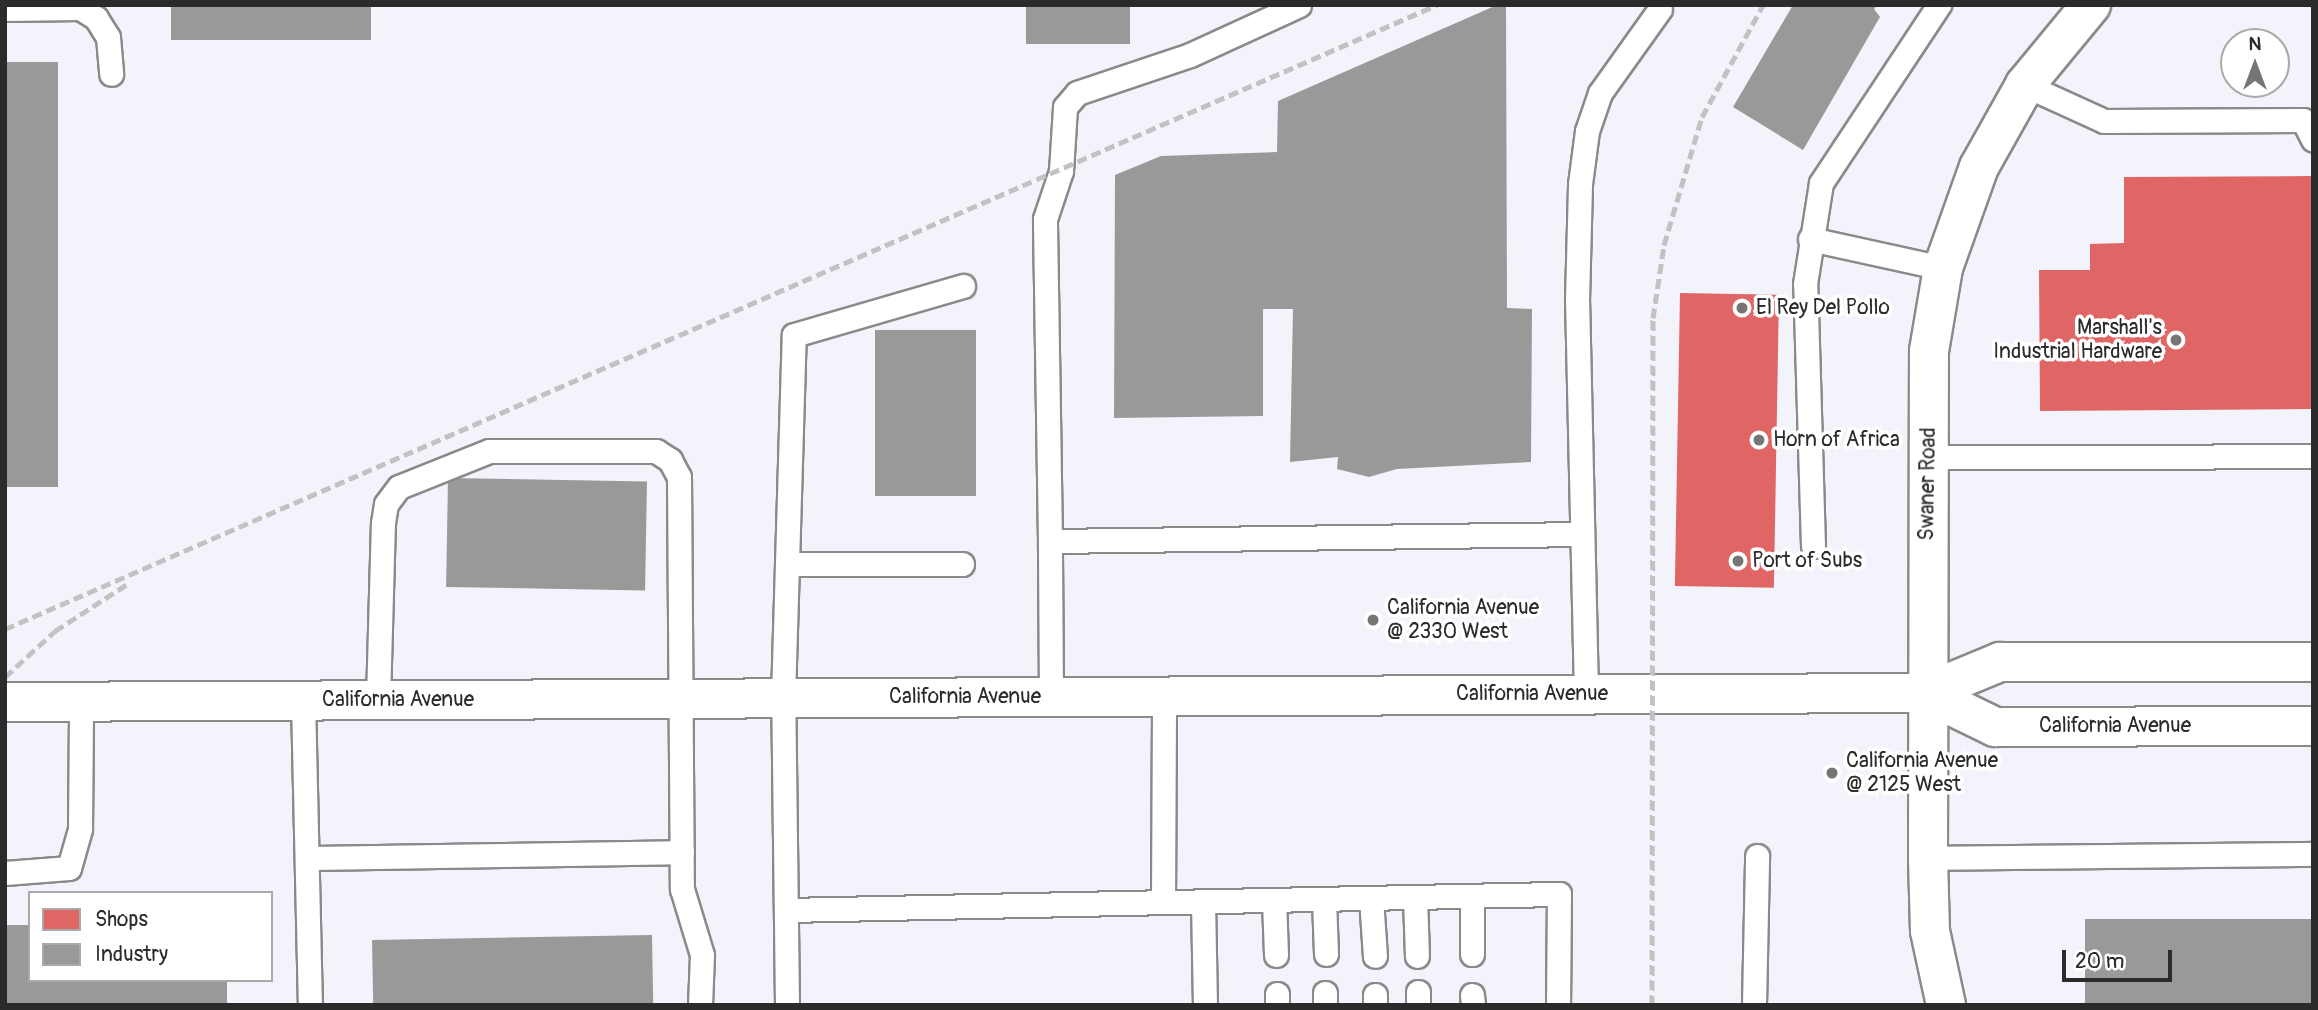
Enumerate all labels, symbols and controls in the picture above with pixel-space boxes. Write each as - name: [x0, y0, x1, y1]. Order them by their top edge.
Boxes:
- north arrow: [2220, 28, 2290, 98]
- text: N: [2249, 32, 2261, 56]
- place label: El Rey Del Pollo: [1756, 295, 1890, 321]
- marker: El Rey Del Pollo: [1734, 300, 1750, 316]
- place label: Marshall's Industrial Hardware: [1993, 315, 2162, 365]
- marker: Marshall's Industrial Hardware: [2168, 332, 2184, 348]
- place label: Horn of Africa: [1773, 427, 1900, 453]
- street label: Swaner Road: [1914, 427, 1942, 541]
- marker: Horn of Africa: [1751, 432, 1767, 448]
- place label: Port of Subs: [1752, 548, 1862, 574]
- marker: Port of Subs: [1730, 553, 1746, 569]
- place label: California Avenue @ 2330 West: [1387, 595, 1539, 645]
- marker: California Avenue @ 2330 West: [1365, 612, 1381, 628]
- street label: California Avenue: [1456, 681, 1608, 707]
- street label: California Avenue: [889, 684, 1041, 710]
- street label: California Avenue: [322, 687, 474, 713]
- street label: California Avenue: [2039, 713, 2191, 739]
- place label: California Avenue @ 2125 West: [1846, 748, 1998, 798]
- marker: California Avenue @ 2125 West: [1824, 765, 1840, 781]
- legend: [28, 891, 273, 982]
- text: Shops: [95, 906, 148, 933]
- scale bar: [2066, 936, 2176, 980]
- text: Industry: [95, 941, 168, 968]
- text: 20 m: [2075, 948, 2124, 975]

